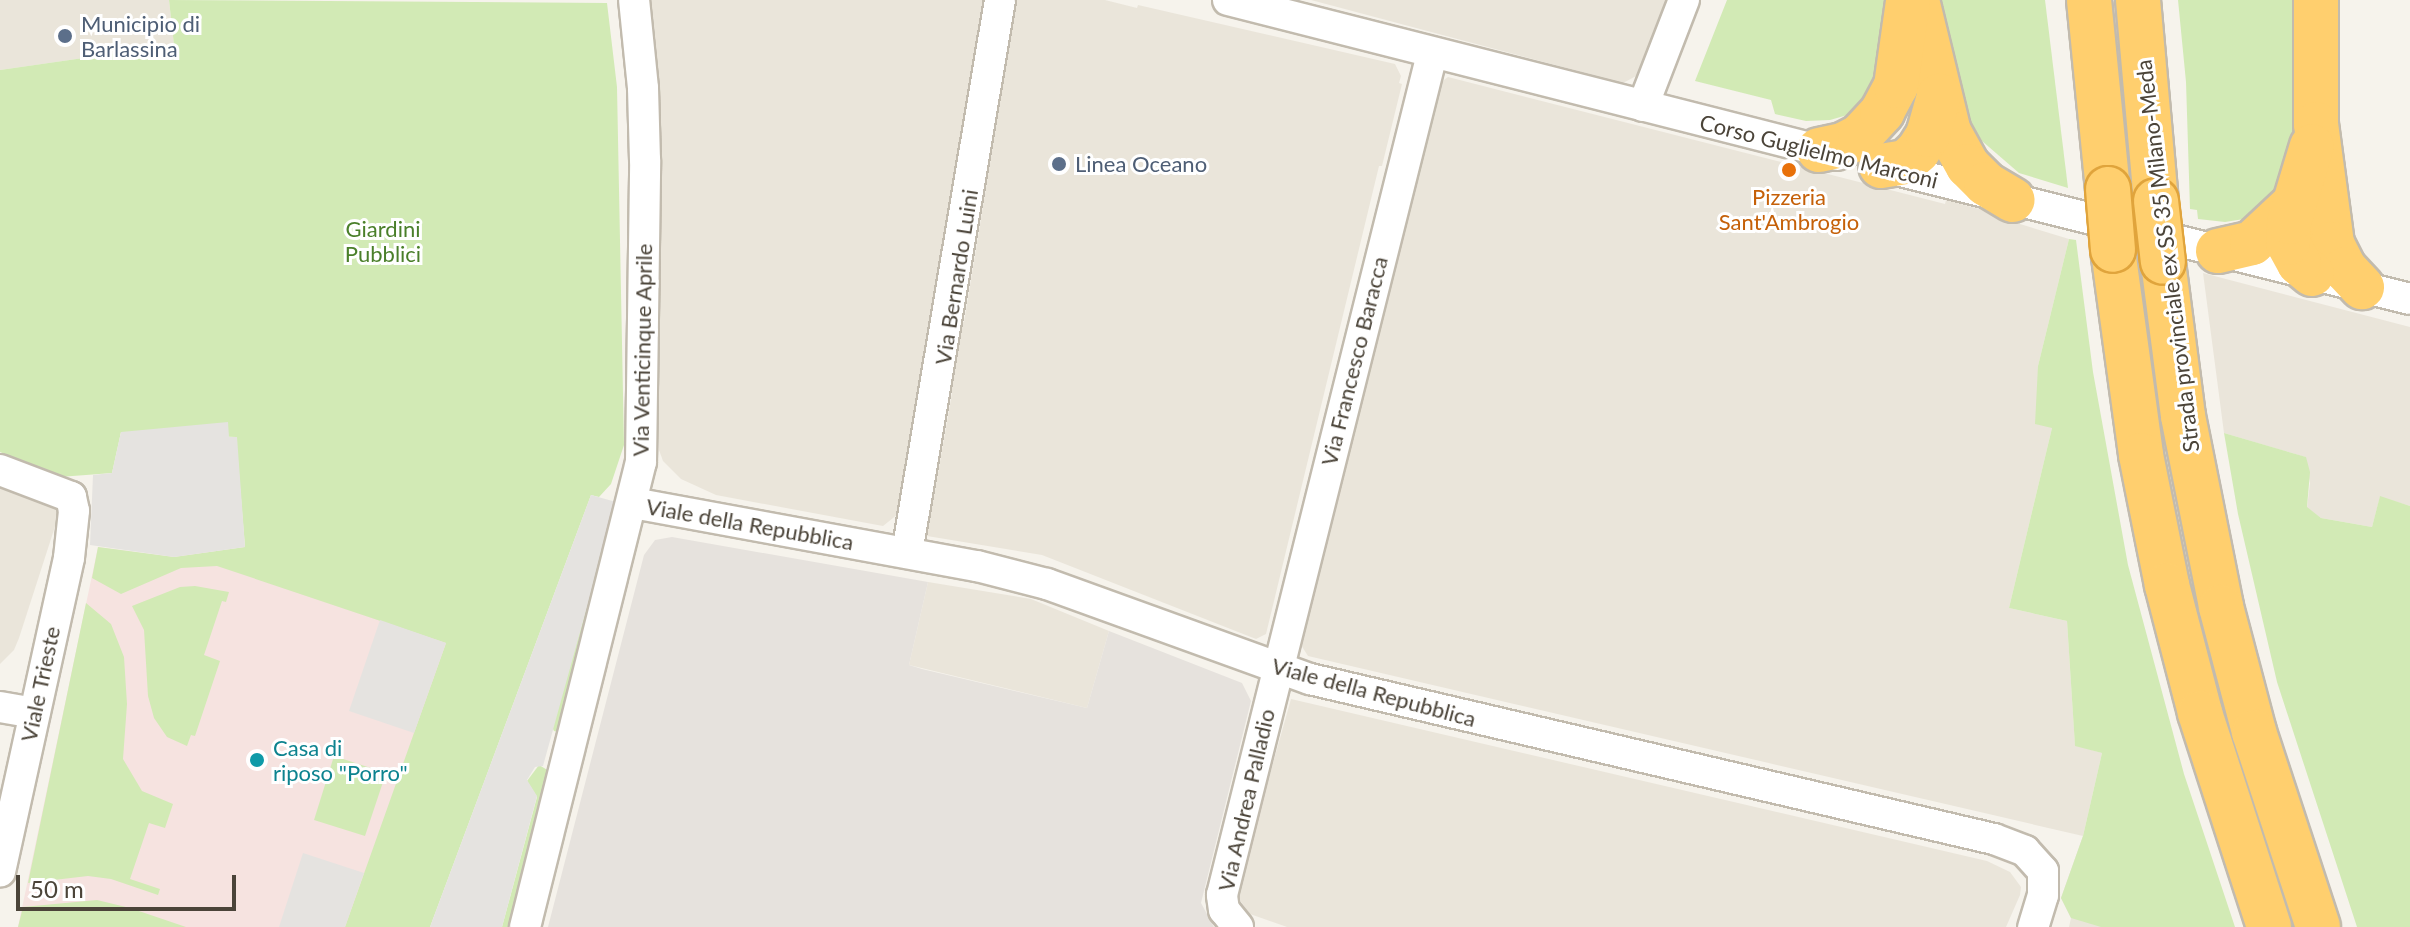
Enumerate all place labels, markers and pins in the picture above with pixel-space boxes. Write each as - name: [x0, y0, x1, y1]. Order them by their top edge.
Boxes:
- place label: Municipio di Barlassina: [81, 10, 200, 62]
- marker: Municipio di Barlassina: [56, 27, 74, 45]
- place label: Linea Oceano: [1075, 151, 1207, 177]
- marker: Linea Oceano: [1050, 155, 1068, 173]
- marker: Pizzeria Sant'Ambrogio: [1780, 161, 1798, 179]
- place label: Pizzeria Sant'Ambrogio: [1719, 183, 1859, 234]
- place label: Casa di riposo "Porro": [273, 734, 408, 786]
- marker: Casa di riposo "Porro": [248, 751, 266, 769]

